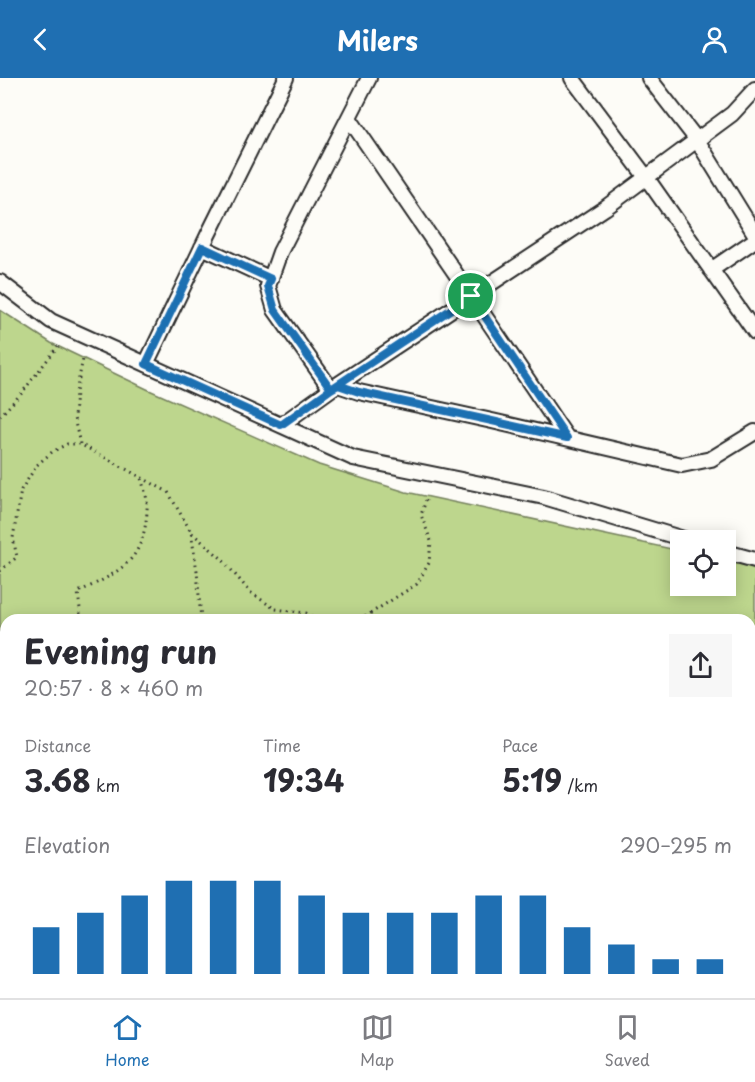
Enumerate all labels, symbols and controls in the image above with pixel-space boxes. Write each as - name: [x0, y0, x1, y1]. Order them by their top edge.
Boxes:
- text: Milers: [337, 19, 418, 60]
- icon: back: [24, 23, 57, 56]
- icon: person: [698, 23, 731, 56]
- pin: [445, 270, 496, 321]
- icon: arrive: [454, 279, 487, 312]
- map controls: [670, 530, 736, 596]
- button: locate: [670, 530, 736, 596]
- text: Evening run: [24, 625, 217, 675]
- button: share: [669, 634, 732, 697]
- text: 20:57 · 8 × 460 m: [24, 673, 203, 703]
- text: Distance: [24, 733, 91, 757]
- text: Time: [263, 733, 301, 757]
- text: Pace: [502, 733, 538, 757]
- text: 3.68: [24, 757, 91, 802]
- text: 19:34: [263, 757, 344, 802]
- text: 5:19: [502, 757, 562, 802]
- text: km: [91, 773, 120, 797]
- text: /km: [562, 773, 598, 797]
- text: Elevation: [24, 830, 110, 860]
- text: 290–295 m: [620, 830, 732, 860]
- tab: Home: [105, 1011, 150, 1071]
- tab: Map: [360, 1011, 394, 1071]
- tab: Saved: [604, 1011, 650, 1071]

